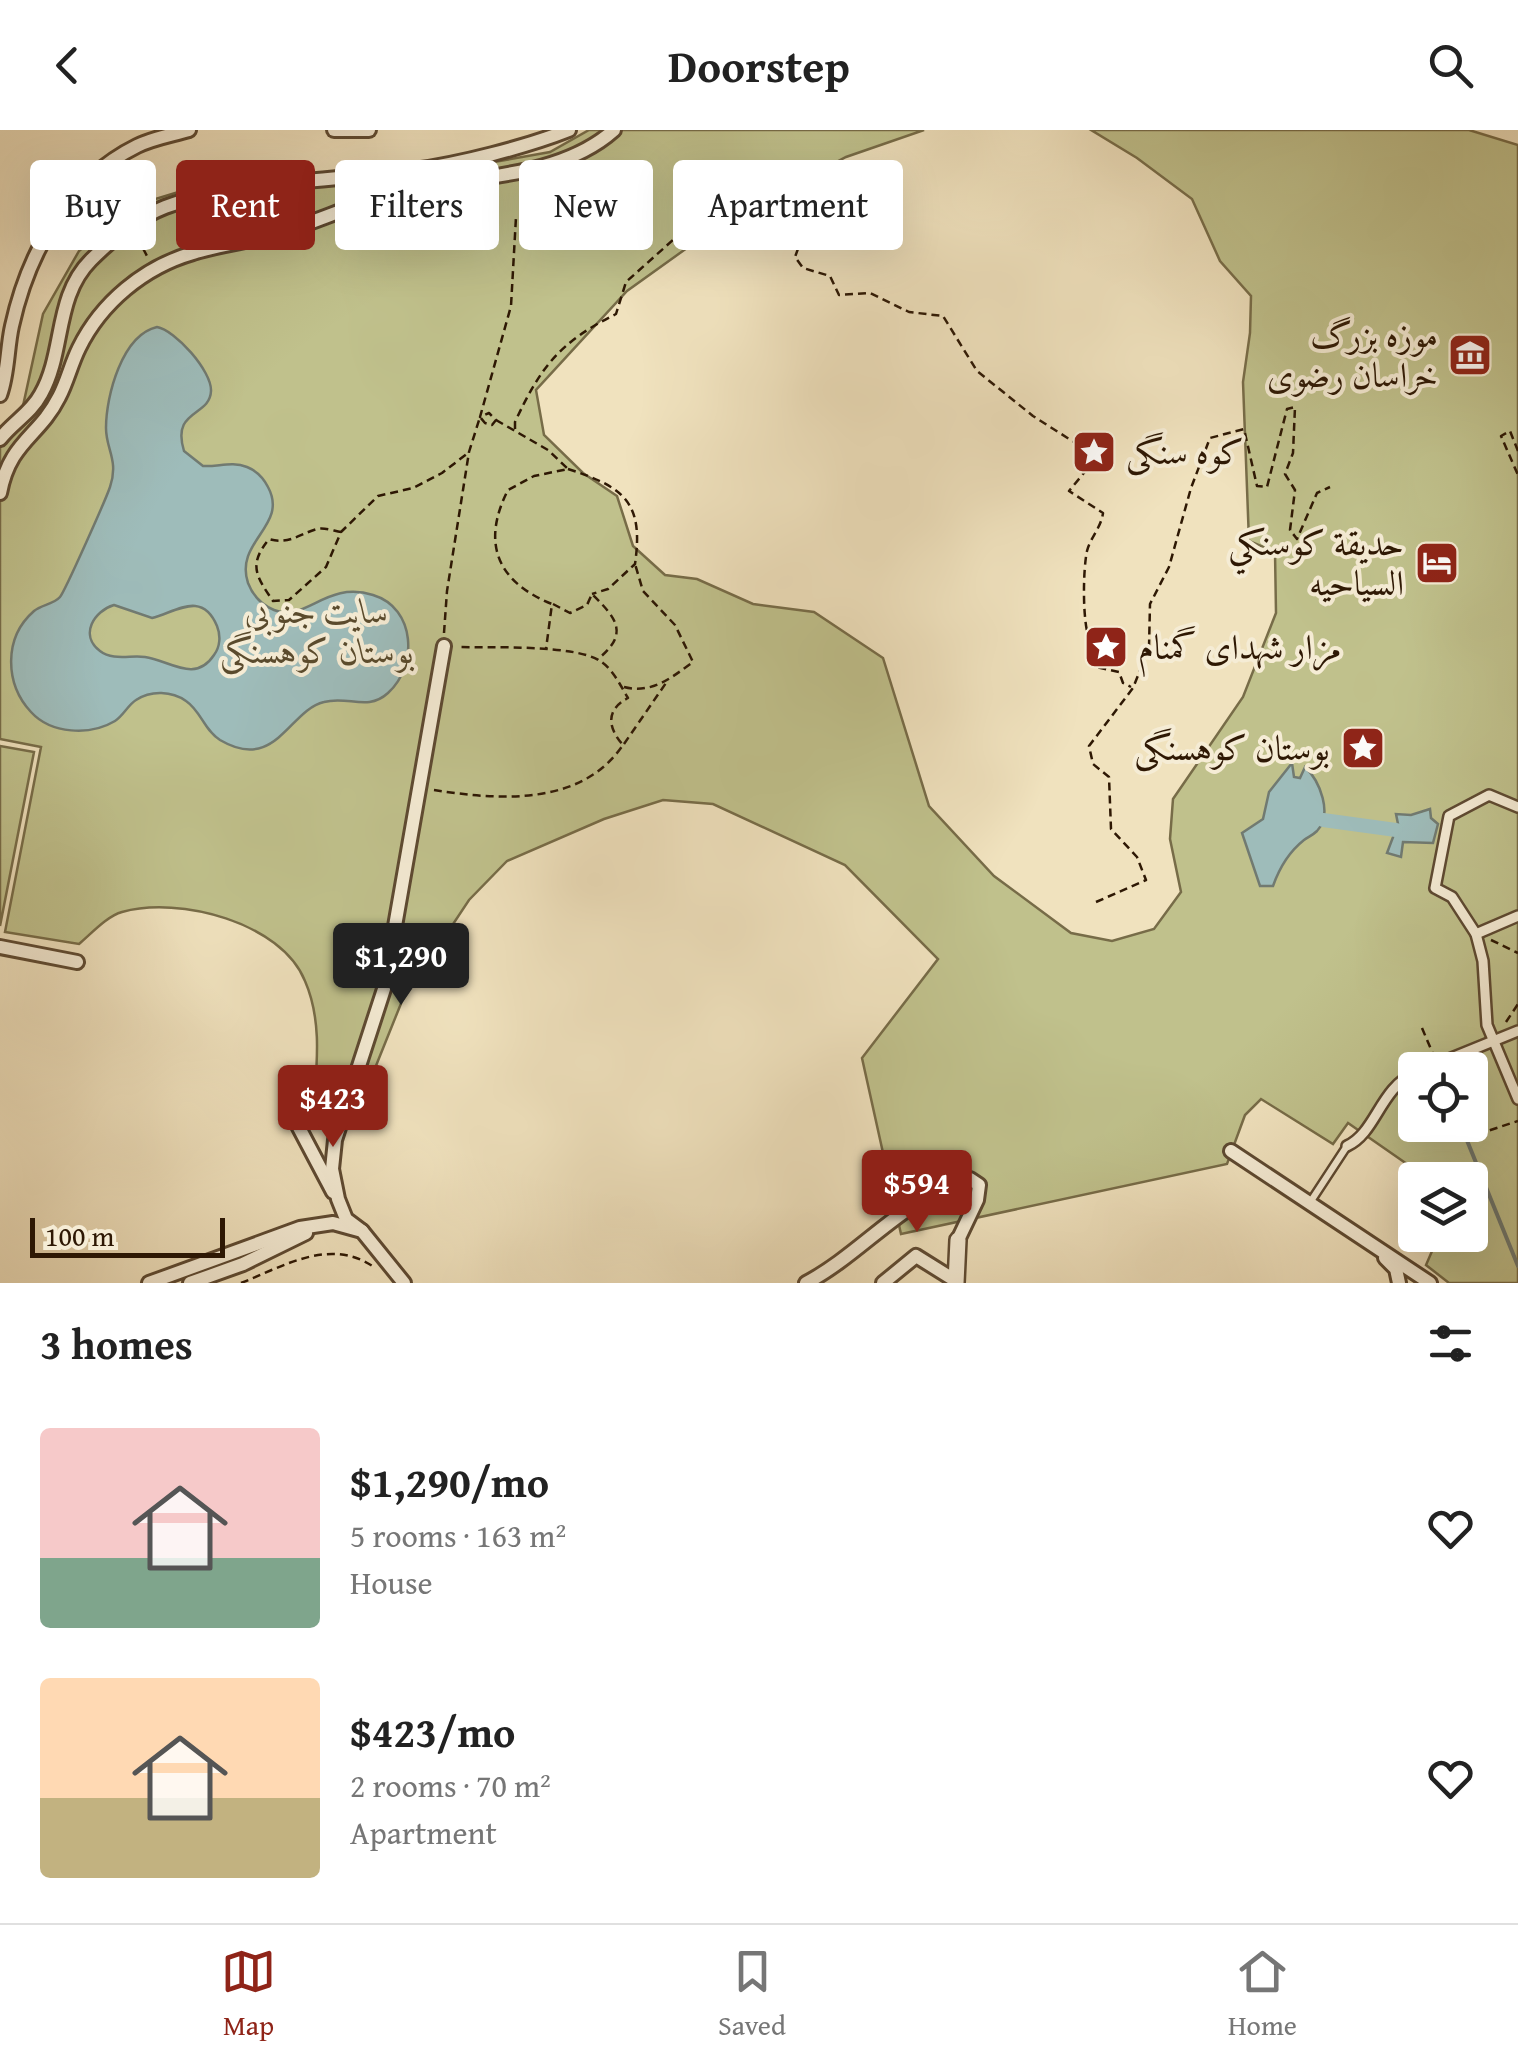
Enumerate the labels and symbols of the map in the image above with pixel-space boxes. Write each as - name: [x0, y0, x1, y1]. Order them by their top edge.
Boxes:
- place label: موزه بزرگ خراسان رضوی: [1267, 309, 1438, 400]
- museum icon: موزه بزرگ خراسان رضوی: [1447, 332, 1493, 378]
- place label: کوه سنگی: [1126, 426, 1244, 477]
- place icon: کوه سنگی: [1071, 429, 1117, 475]
- place label: حديقة كوسنكي السياحيه: [1228, 517, 1404, 608]
- hotel icon: حديقة كوسنكي السياحيه: [1414, 540, 1460, 586]
- park label: سایت جنوبی بوستان کوهسنگی: [219, 585, 415, 676]
- place label: مزار شهدای گمنام: [1138, 621, 1341, 678]
- place icon: مزار شهدای گمنام: [1083, 624, 1129, 670]
- place label: بوستان کوهسنگی: [1134, 722, 1330, 773]
- place icon: بوستان کوهسنگی: [1340, 725, 1386, 771]
- pin: $1,290: [320, 923, 482, 1008]
- pin: $423: [274, 1065, 392, 1150]
- pin: $594: [858, 1150, 976, 1235]
- scale bar: [30, 1213, 225, 1258]

